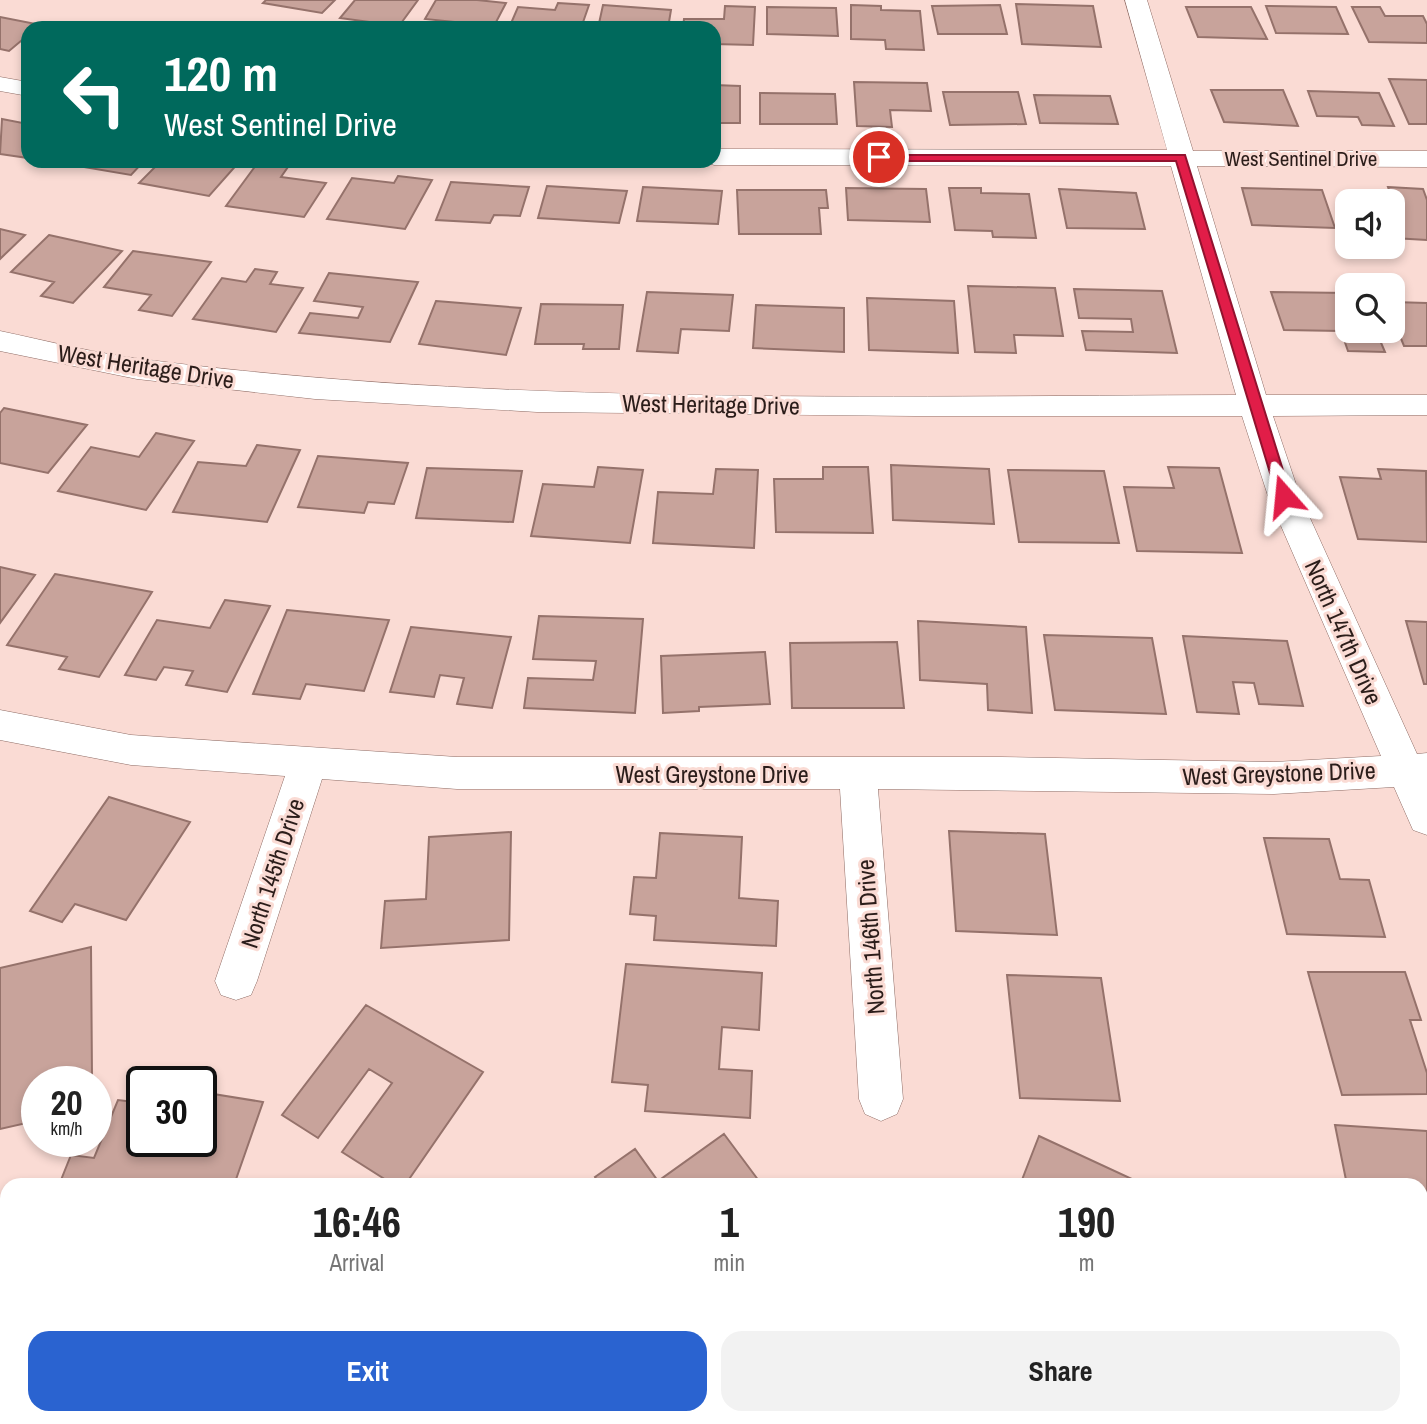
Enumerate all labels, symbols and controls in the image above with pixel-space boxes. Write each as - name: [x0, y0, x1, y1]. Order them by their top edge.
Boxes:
- text: 120 m: [164, 40, 278, 106]
- icon: left: [49, 49, 140, 140]
- text: West Sentinel Drive: [164, 103, 397, 146]
- pin: [849, 127, 909, 187]
- icon: arrive: [860, 138, 898, 176]
- street label: West Sentinel Drive: [1225, 144, 1377, 173]
- map controls: [1335, 189, 1405, 343]
- button: sound: [1335, 189, 1405, 259]
- button: search: [1335, 273, 1405, 343]
- street label: West Heritage Drive: [56, 336, 236, 396]
- street label: West Heritage Drive: [622, 386, 800, 422]
- position arrow: [1247, 459, 1321, 533]
- street label: North 147th Drive: [1298, 555, 1390, 709]
- street label: West Greystone Drive: [1182, 754, 1376, 792]
- street label: West Greystone Drive: [615, 758, 809, 790]
- street label: North 145th Drive: [233, 794, 311, 952]
- street label: North 146th Drive: [849, 858, 891, 1016]
- speed limit sign: 30: [126, 1066, 217, 1157]
- text: 20: [51, 1079, 82, 1126]
- text: km/h: [51, 1116, 83, 1141]
- text: 16:46: [313, 1194, 401, 1250]
- text: 1: [720, 1194, 739, 1250]
- text: 190: [1058, 1194, 1115, 1250]
- text: Arrival: [330, 1247, 384, 1278]
- text: min: [714, 1247, 745, 1278]
- text: m: [1079, 1247, 1094, 1278]
- button: Exit: [28, 1331, 707, 1411]
- button: Share: [721, 1331, 1400, 1411]

